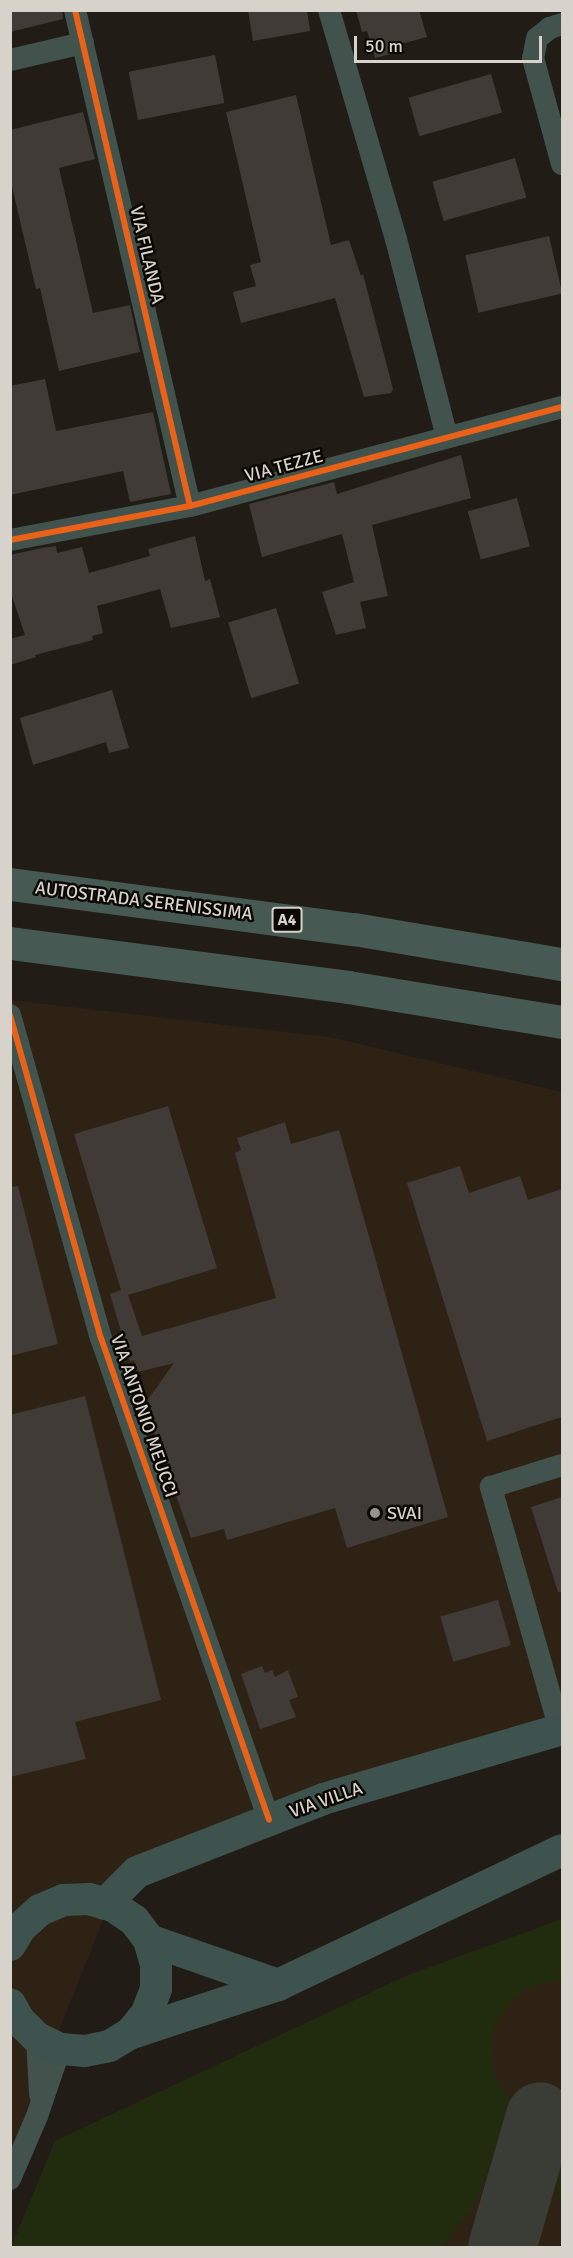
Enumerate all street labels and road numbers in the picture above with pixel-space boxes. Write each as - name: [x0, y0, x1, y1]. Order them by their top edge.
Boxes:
- street label: VIA FILANDA: [125, 204, 169, 306]
- street label: VIA TEZZE: [243, 445, 325, 487]
- street label: AUTOSTRADA SERENISSIMA: [34, 877, 254, 925]
- road number: A4: [270, 907, 304, 933]
- street label: VIA ANTONIO MEUCCI: [106, 1332, 182, 1500]
- street label: VIA VILLA: [287, 1777, 365, 1823]

